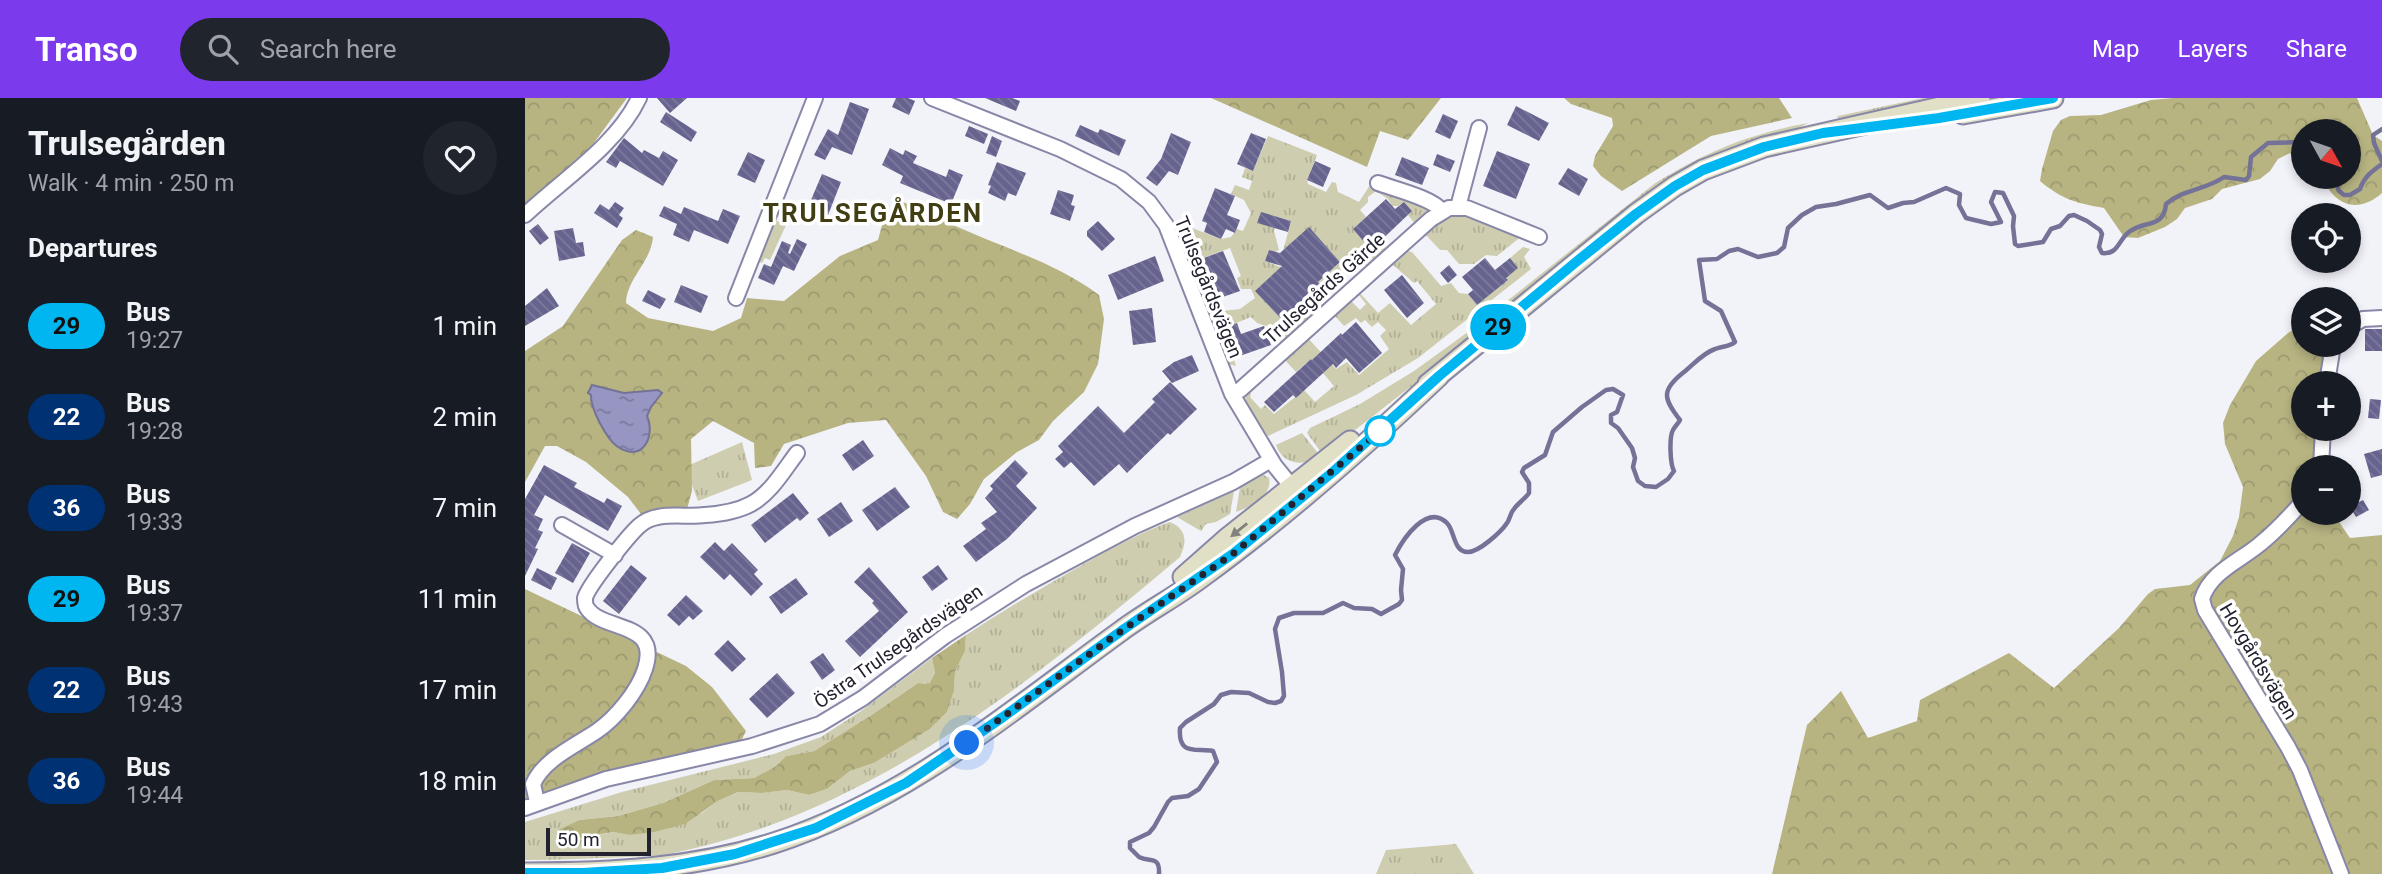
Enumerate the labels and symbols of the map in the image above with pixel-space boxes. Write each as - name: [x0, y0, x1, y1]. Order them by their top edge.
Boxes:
- north arrow: [2291, 119, 2361, 189]
- district label: TRULSEGÅRDEN: [763, 197, 983, 228]
- street label: Trulsegårdsvägen: [1170, 213, 1247, 361]
- street label: Trulsegårds Gärde: [1259, 228, 1390, 349]
- line badge: 29: [1467, 304, 1529, 350]
- unlabelled marker: [1365, 416, 1395, 446]
- one-way arrow: [1230, 522, 1248, 537]
- street label: Östra Trulsegårdsvägen: [810, 580, 987, 713]
- street label: Hovgårdsvägen: [2215, 599, 2302, 724]
- your location: [949, 725, 984, 760]
- scale bar: [546, 825, 651, 857]

